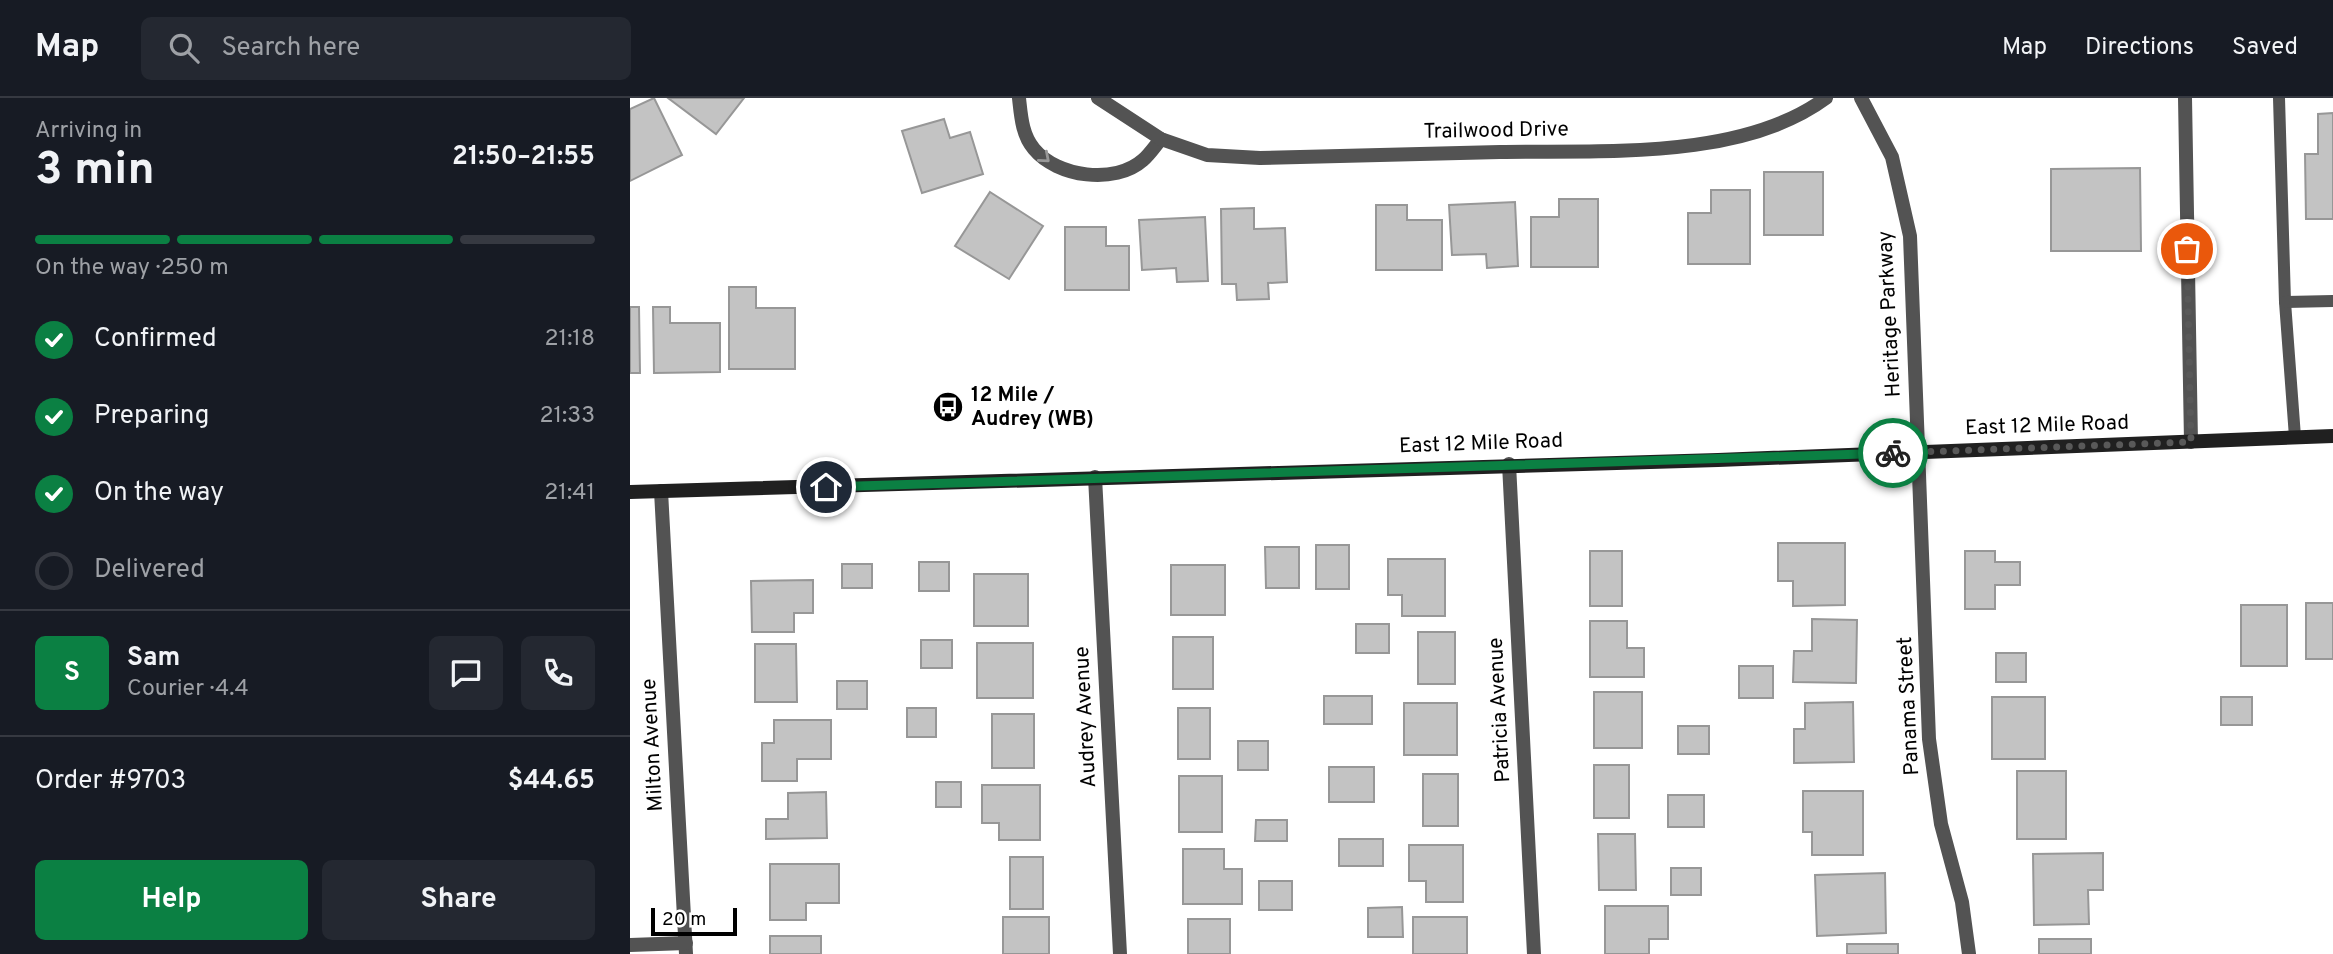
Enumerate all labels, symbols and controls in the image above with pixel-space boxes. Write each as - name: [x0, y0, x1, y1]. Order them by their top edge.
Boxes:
- search box: [141, 17, 631, 80]
- text: Map: [35, 27, 99, 69]
- icon: search: [165, 29, 203, 67]
- text: Search here: [221, 32, 360, 65]
- text: Map: [2002, 33, 2047, 63]
- text: Directions: [2085, 33, 2194, 63]
- text: Saved: [2232, 33, 2298, 63]
- street label: Trailwood Drive: [1423, 116, 1569, 146]
- text: Arriving in: [35, 117, 142, 146]
- text: 21:50–21:55: [452, 141, 595, 174]
- text: 3 min: [35, 142, 155, 201]
- one-way arrow: [1036, 150, 1049, 162]
- pin: [2157, 219, 2217, 279]
- street label: Heritage Parkway: [1872, 230, 1908, 398]
- icon: bag: [2168, 230, 2206, 268]
- text: On the way · 250 m: [35, 254, 229, 283]
- icon: check: [35, 321, 73, 359]
- text: Confirmed: [94, 323, 217, 356]
- text: 21:18: [545, 325, 595, 354]
- place label: 12 Mile / Audrey (WB): [971, 382, 1094, 433]
- bus stop icon: 12 Mile / Audrey (WB): [931, 390, 965, 424]
- icon: check: [35, 398, 73, 436]
- text: Preparing: [94, 400, 209, 433]
- text: 21:33: [539, 402, 595, 431]
- street label: East 12 Mile Road: [1964, 410, 2130, 442]
- courier: [1858, 418, 1928, 488]
- street label: East 12 Mile Road: [1398, 428, 1564, 460]
- icon: bike: [1874, 434, 1912, 472]
- pin: [796, 457, 856, 517]
- icon: home: [807, 468, 845, 506]
- icon: check: [35, 475, 73, 513]
- text: On the way: [94, 477, 224, 510]
- text: 21:41: [544, 479, 595, 508]
- text: Delivered: [94, 554, 205, 587]
- button: chat: [429, 636, 503, 710]
- button: phone: [521, 636, 595, 710]
- street label: Panama Street: [1892, 636, 1926, 776]
- street label: Patricia Avenue: [1483, 637, 1517, 783]
- text: Sam: [127, 642, 180, 675]
- street label: Audrey Avenue: [1069, 646, 1103, 788]
- text: S: [64, 657, 80, 690]
- text: Courier · 4.4: [127, 675, 249, 704]
- street label: Milton Avenue: [636, 678, 670, 812]
- text: Order #9703: [35, 765, 186, 798]
- text: $44.65: [508, 765, 595, 798]
- button: Help: [35, 860, 308, 940]
- button: Share: [322, 860, 595, 940]
- scale bar: [651, 905, 737, 937]
- text: 20 m: [662, 908, 706, 932]

